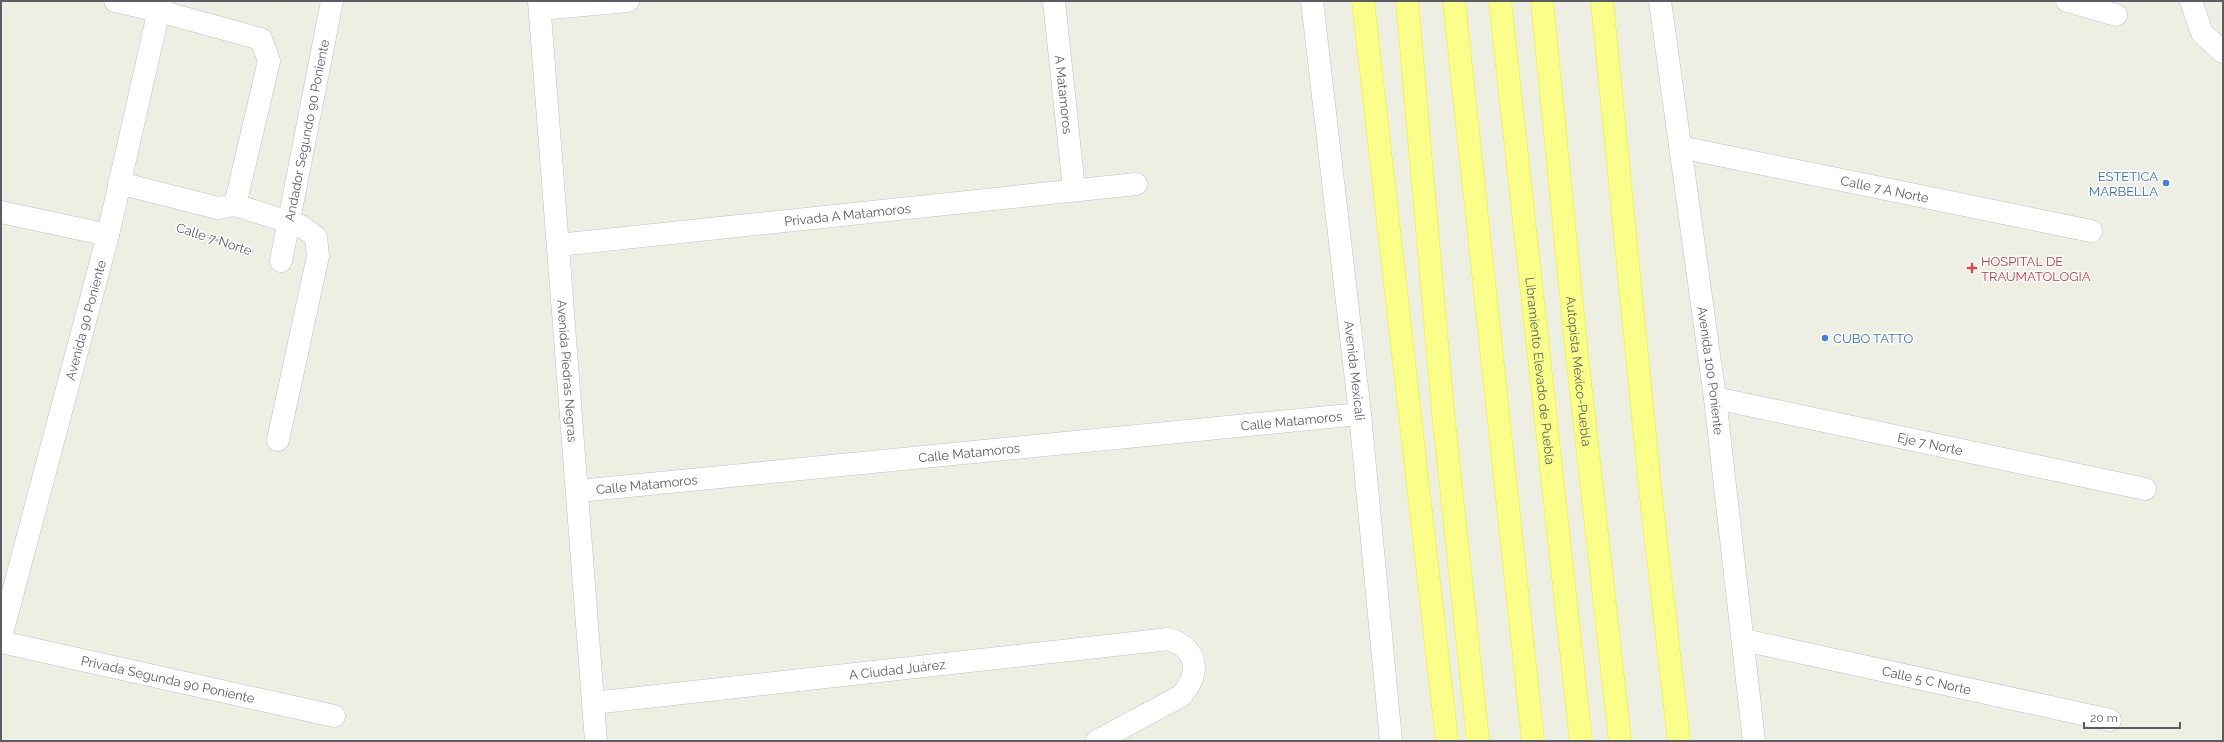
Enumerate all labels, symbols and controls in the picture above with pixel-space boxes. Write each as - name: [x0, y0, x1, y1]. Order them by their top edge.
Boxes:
- street label: Andador Segundo 90 Poniente: [281, 38, 332, 223]
- street label: A Matamoros: [1052, 54, 1076, 135]
- place label: ESTETICA MARBELLA: [2089, 169, 2158, 199]
- street label: Calle 7 A Norte: [1839, 173, 1931, 205]
- marker: ESTETICA MARBELLA: [2161, 178, 2171, 188]
- street label: Privada A Matamoros: [783, 200, 911, 229]
- street label: Calle 7 Norte: [174, 220, 254, 258]
- place label: HOSPITAL DE TRAUMATOLOGIA: [1981, 254, 2091, 284]
- street label: Avenida 90 Poniente: [62, 258, 109, 382]
- marker: HOSPITAL DE TRAUMATOLOGIA: [1966, 262, 1978, 274]
- street label: Libramiento Elevado de Puebla: [1523, 276, 1558, 465]
- street label: Autopista México-Puebla: [1564, 295, 1595, 447]
- street label: Avenida Piedras Negras: [555, 299, 580, 443]
- street label: Avenida 100 Poniente: [1695, 305, 1727, 436]
- street label: Avenida Mexicali: [1342, 320, 1368, 421]
- place label: CUBO TATTO: [1833, 331, 1914, 346]
- marker: CUBO TATTO: [1820, 333, 1830, 343]
- street label: Calle Matamoros: [1240, 408, 1343, 433]
- street label: Eje 7 Norte: [1896, 429, 1965, 458]
- street label: Calle Matamoros: [918, 440, 1021, 465]
- street label: Calle Matamoros: [595, 472, 698, 497]
- street label: Privada Segunda 90 Poniente: [80, 653, 257, 706]
- street label: A Ciudad Juárez: [848, 656, 946, 682]
- street label: Calle 5 C Norte: [1881, 663, 1973, 697]
- scale bar: [2084, 704, 2180, 730]
- text: 20 m: [2090, 711, 2118, 725]

